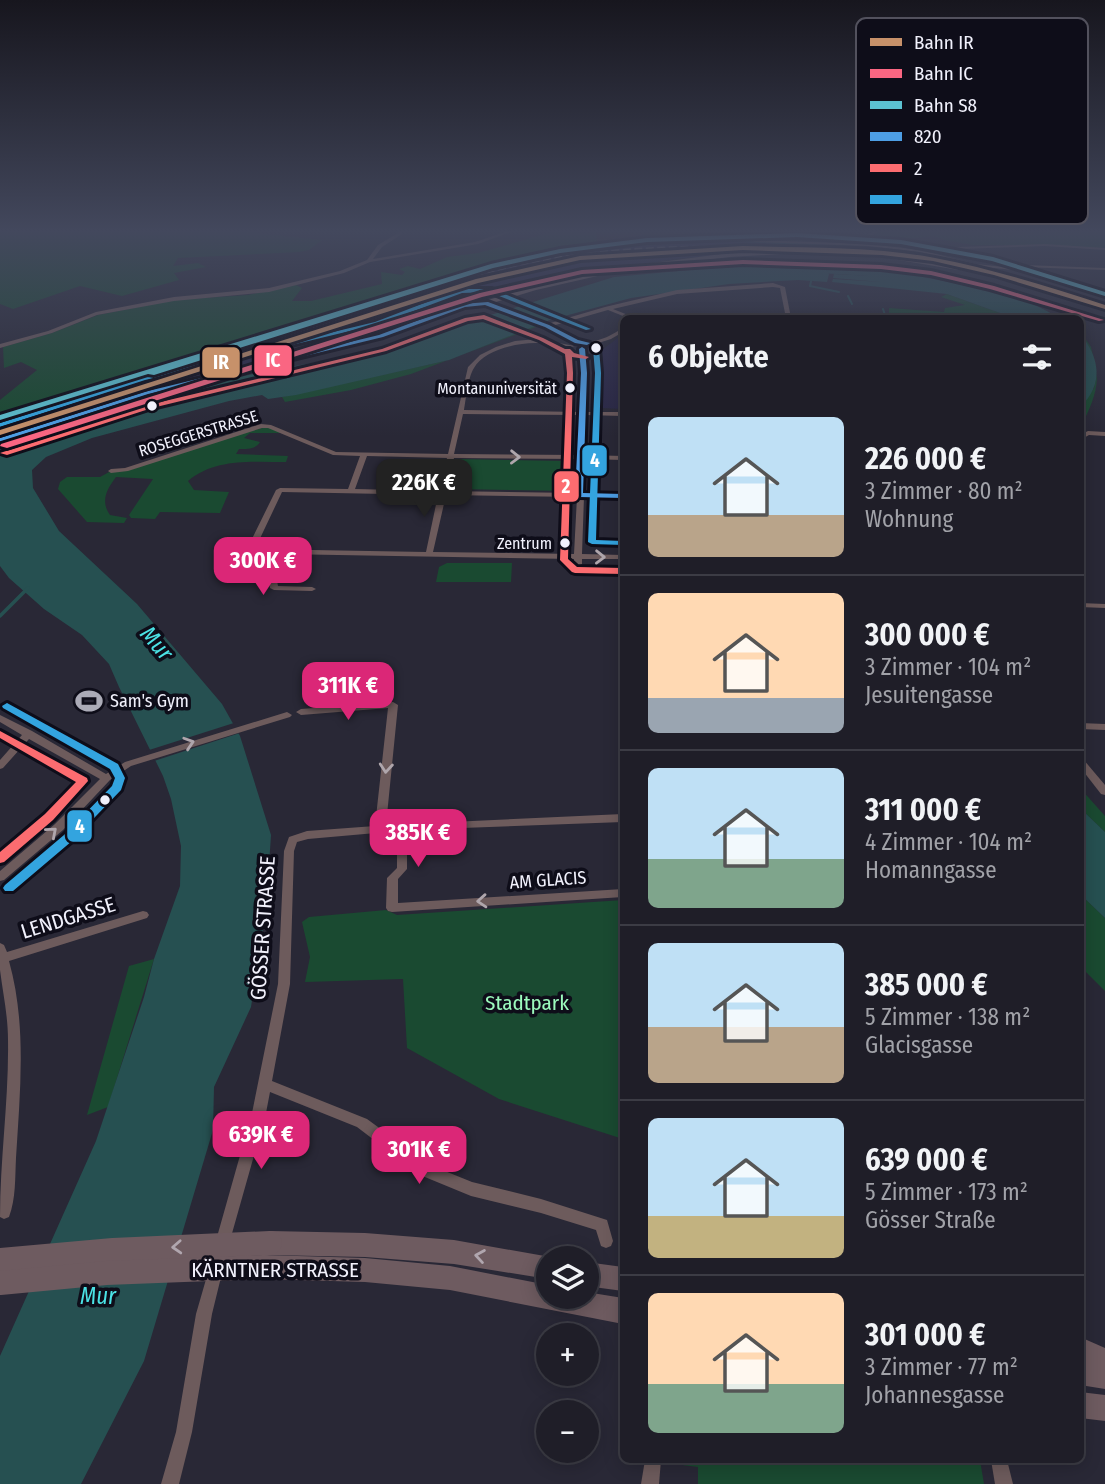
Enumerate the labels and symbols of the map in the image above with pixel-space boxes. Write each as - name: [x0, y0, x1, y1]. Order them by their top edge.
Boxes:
- legend: [856, 18, 1088, 224]
- text: Bahn IR: [914, 31, 974, 54]
- text: Bahn IC: [914, 62, 973, 85]
- text: Bahn S8: [914, 94, 977, 117]
- text: 820: [914, 125, 942, 148]
- text: 2: [914, 157, 922, 180]
- text: 4: [914, 188, 923, 211]
- unlabelled marker: [589, 341, 603, 355]
- line badge: IC: [253, 344, 293, 377]
- line badge: IR: [201, 346, 241, 379]
- text: IC: [265, 349, 281, 372]
- text: IR: [213, 351, 229, 374]
- place label: Montanuniversität: [437, 379, 558, 398]
- marker: Montanuniversität: [563, 381, 577, 395]
- unlabelled marker: [145, 399, 159, 413]
- street label: ROSEGGERSTRASSE: [136, 406, 260, 461]
- line badge: 4: [581, 444, 608, 477]
- one-way arrow: [510, 449, 521, 464]
- text: 4: [590, 449, 600, 472]
- pin: 226K €: [367, 460, 481, 519]
- line badge: 2: [553, 470, 580, 503]
- text: 2: [561, 475, 571, 498]
- place label: Zentrum: [497, 534, 552, 553]
- marker: Zentrum: [558, 536, 572, 550]
- pin: 300K €: [206, 538, 320, 597]
- one-way arrow: [596, 549, 606, 565]
- water label: Mur: [135, 620, 180, 667]
- pin: 311K €: [291, 662, 405, 722]
- sports icon: Sam's Gym: [74, 686, 104, 716]
- place label: Sam's Gym: [110, 690, 189, 712]
- one-way arrow: [183, 737, 195, 752]
- one-way arrow: [379, 762, 394, 773]
- unlabelled marker: [98, 793, 112, 807]
- line badge: 4: [66, 809, 93, 843]
- pin: 385K €: [361, 810, 475, 869]
- text: 4: [75, 815, 85, 838]
- one-way arrow: [44, 828, 57, 840]
- street label: GÖSSER STRASSE: [245, 855, 281, 1001]
- street label: AM GLACIS: [509, 866, 587, 894]
- street label: LENDGASSE: [18, 891, 119, 945]
- one-way arrow: [476, 894, 487, 909]
- park label: Stadtpark: [485, 990, 569, 1016]
- pin: 639K €: [204, 1112, 318, 1171]
- pin: 301K €: [362, 1126, 476, 1186]
- one-way arrow: [171, 1240, 182, 1255]
- one-way arrow: [474, 1249, 486, 1264]
- street label: KÄRNTNER STRASSE: [191, 1257, 359, 1283]
- water label: Mur: [80, 1282, 117, 1310]

